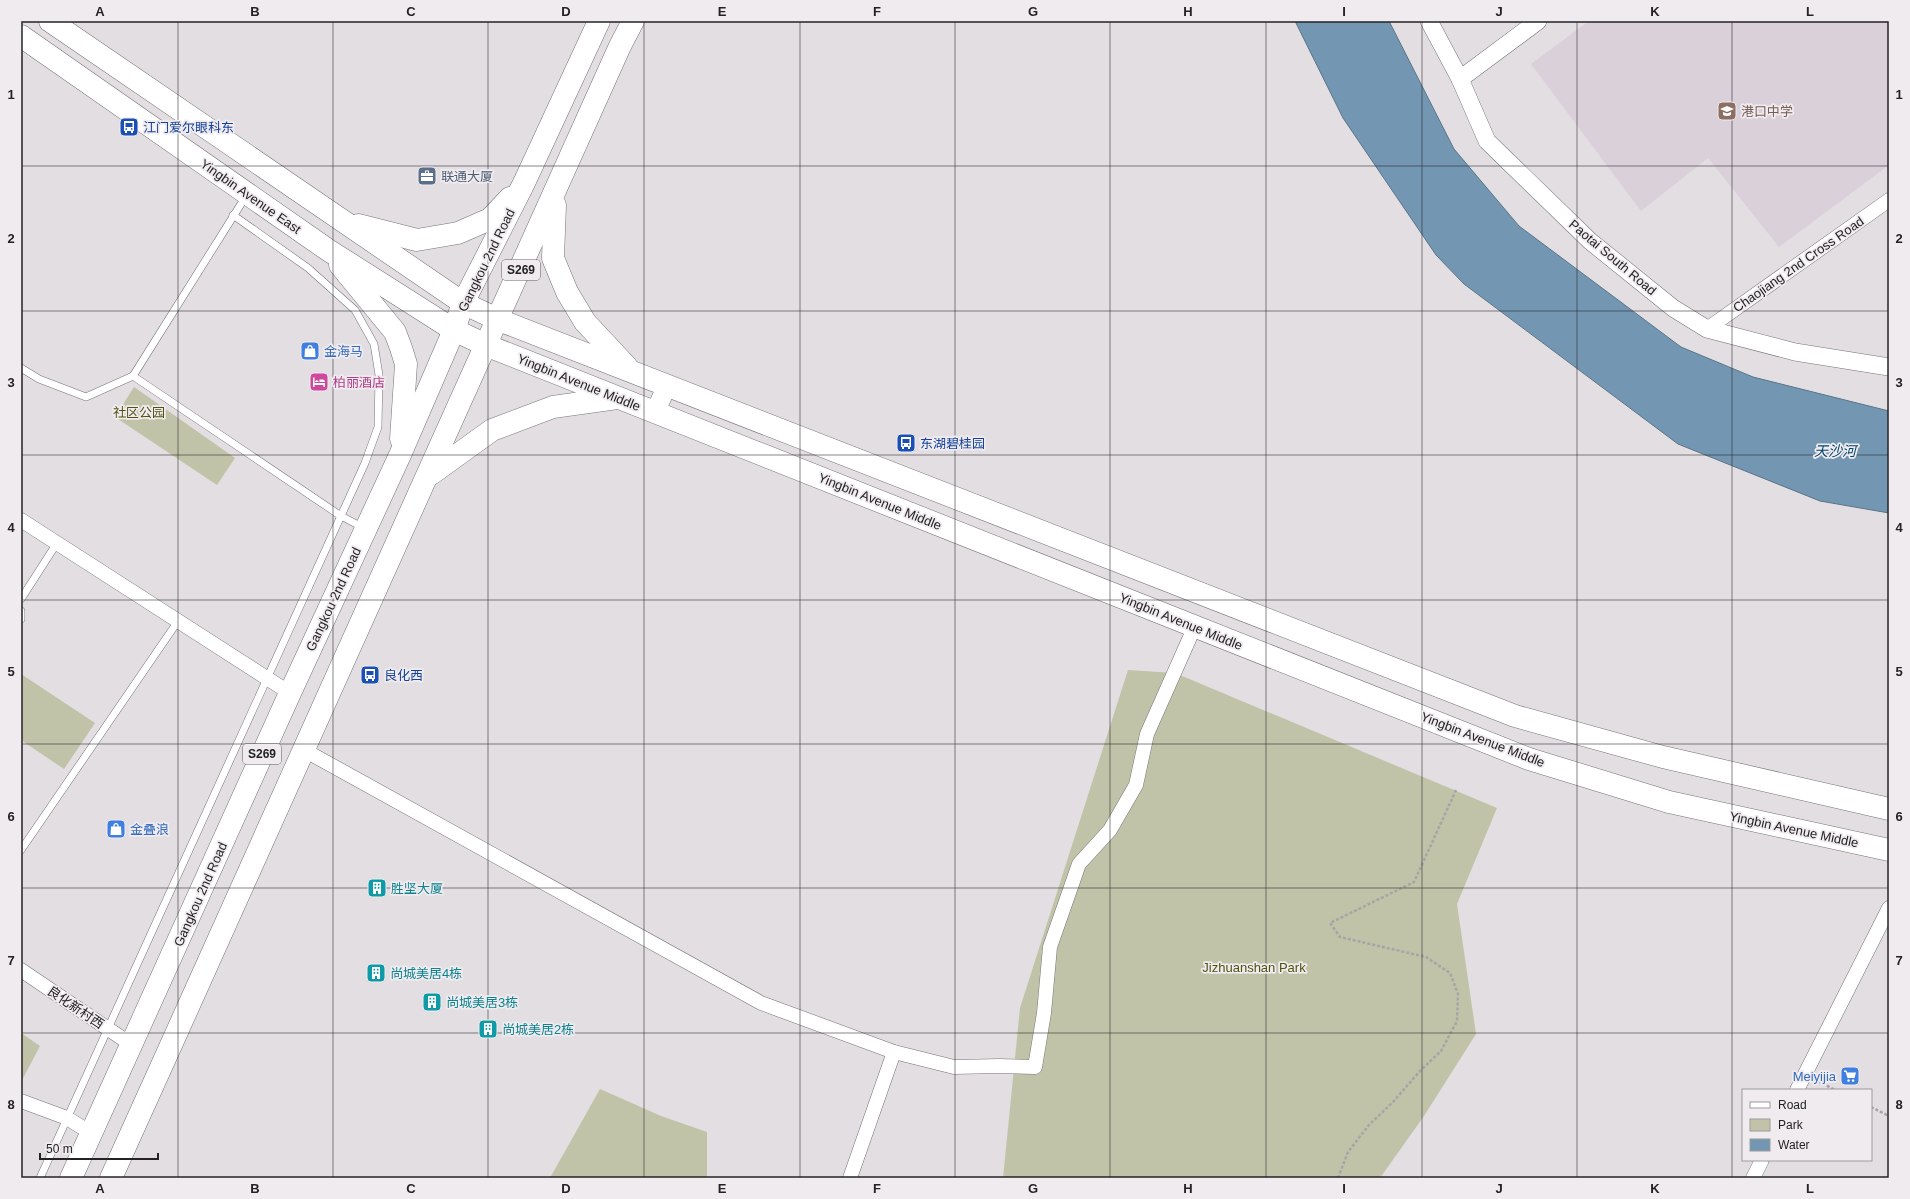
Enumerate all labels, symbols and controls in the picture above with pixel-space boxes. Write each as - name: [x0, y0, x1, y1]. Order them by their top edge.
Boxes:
- text: A: [95, 4, 105, 19]
- text: B: [250, 4, 260, 19]
- text: C: [406, 4, 416, 19]
- text: D: [561, 4, 571, 19]
- text: E: [718, 4, 727, 19]
- text: F: [873, 4, 881, 19]
- text: G: [1028, 4, 1038, 19]
- text: H: [1183, 4, 1193, 19]
- text: I: [1342, 4, 1346, 19]
- text: J: [1495, 4, 1503, 19]
- text: K: [1650, 4, 1660, 19]
- text: L: [1806, 4, 1814, 19]
- text: 1: [7, 87, 15, 102]
- text: 1: [1895, 87, 1903, 102]
- school or university icon: 港口中学: [1716, 100, 1738, 122]
- place label: 港口中学: [1741, 104, 1793, 119]
- bus stop icon: 江门爱尔眼科东: [118, 116, 140, 138]
- place label: 江门爱尔眼科东: [143, 120, 234, 135]
- street label: Yingbin Avenue East: [198, 156, 304, 237]
- office icon: 联通大厦: [416, 165, 438, 187]
- place label: 联通大厦: [441, 169, 493, 184]
- street label: Gangkou 2nd Road: [455, 206, 518, 314]
- street label: Chaojiang 2nd Cross Road: [1730, 213, 1867, 315]
- street label: Paotai South Road: [1566, 217, 1659, 298]
- text: 2: [7, 231, 15, 246]
- text: 2: [1895, 231, 1903, 246]
- road number: S269: [502, 260, 540, 280]
- shop icon: 金海马: [299, 340, 321, 362]
- place label: 金海马: [324, 344, 363, 359]
- street label: Yingbin Avenue Middle: [515, 351, 643, 414]
- hotel icon: 柏丽酒店: [308, 371, 330, 393]
- text: 3: [7, 375, 15, 390]
- place label: 柏丽酒店: [333, 375, 385, 390]
- text: 3: [1895, 375, 1903, 390]
- park label: 社区公园: [113, 405, 165, 420]
- bus stop icon: 东湖碧桂园: [895, 432, 917, 454]
- place label: 东湖碧桂园: [920, 436, 985, 451]
- water label: 天沙河: [1814, 443, 1859, 459]
- street label: Yingbin Avenue Middle: [816, 470, 944, 533]
- text: 4: [7, 520, 15, 535]
- text: 4: [1895, 520, 1903, 535]
- street label: Gangkou 2nd Road: [303, 545, 364, 653]
- street label: Yingbin Avenue Middle: [1117, 590, 1245, 653]
- text: 5: [7, 664, 15, 679]
- bus stop icon: 良化西: [359, 664, 381, 686]
- text: 5: [1895, 664, 1903, 679]
- place label: 良化西: [384, 668, 423, 683]
- street label: Yingbin Avenue Middle: [1419, 709, 1547, 770]
- road number: S269: [243, 744, 281, 764]
- street label: Yingbin Avenue Middle: [1728, 808, 1860, 851]
- text: 6: [7, 809, 15, 824]
- text: 6: [1895, 809, 1903, 824]
- shop icon: 金叠浪: [105, 818, 127, 840]
- place label: 金叠浪: [130, 822, 169, 837]
- street label: Gangkou 2nd Road: [171, 840, 230, 949]
- building icon: 胜坚大厦: [366, 877, 388, 899]
- place label: 胜坚大厦: [391, 881, 443, 896]
- text: 7: [7, 953, 15, 968]
- text: 7: [1895, 953, 1903, 968]
- park label: Jizhuanshan Park: [1202, 960, 1306, 975]
- building icon: 尚城美居4栋: [365, 962, 387, 984]
- place label: 尚城美居4栋: [390, 966, 462, 981]
- street label: 良化新村西: [45, 983, 107, 1032]
- building icon: 尚城美居3栋: [421, 991, 443, 1013]
- place label: 尚城美居3栋: [446, 995, 518, 1010]
- building icon: 尚城美居2栋: [477, 1018, 499, 1040]
- place label: 尚城美居2栋: [502, 1022, 574, 1037]
- supermarket icon: Meiyijia: [1839, 1065, 1861, 1087]
- place label: Meiyijia: [1793, 1069, 1837, 1084]
- legend: [1742, 1089, 1872, 1161]
- text: 8: [7, 1097, 15, 1112]
- text: 8: [1895, 1097, 1903, 1112]
- text: Road: [1778, 1098, 1807, 1112]
- text: Park: [1778, 1118, 1804, 1132]
- scale bar: [40, 1135, 158, 1161]
- text: Water: [1778, 1138, 1810, 1152]
- text: 50 m: [46, 1142, 73, 1156]
- text: A: [95, 1181, 105, 1196]
- text: B: [250, 1181, 260, 1196]
- text: C: [406, 1181, 416, 1196]
- text: D: [561, 1181, 571, 1196]
- text: E: [718, 1181, 727, 1196]
- text: F: [873, 1181, 881, 1196]
- text: G: [1028, 1181, 1038, 1196]
- text: H: [1183, 1181, 1193, 1196]
- text: I: [1342, 1181, 1346, 1196]
- text: J: [1495, 1181, 1503, 1196]
- text: K: [1650, 1181, 1660, 1196]
- text: L: [1806, 1181, 1814, 1196]

